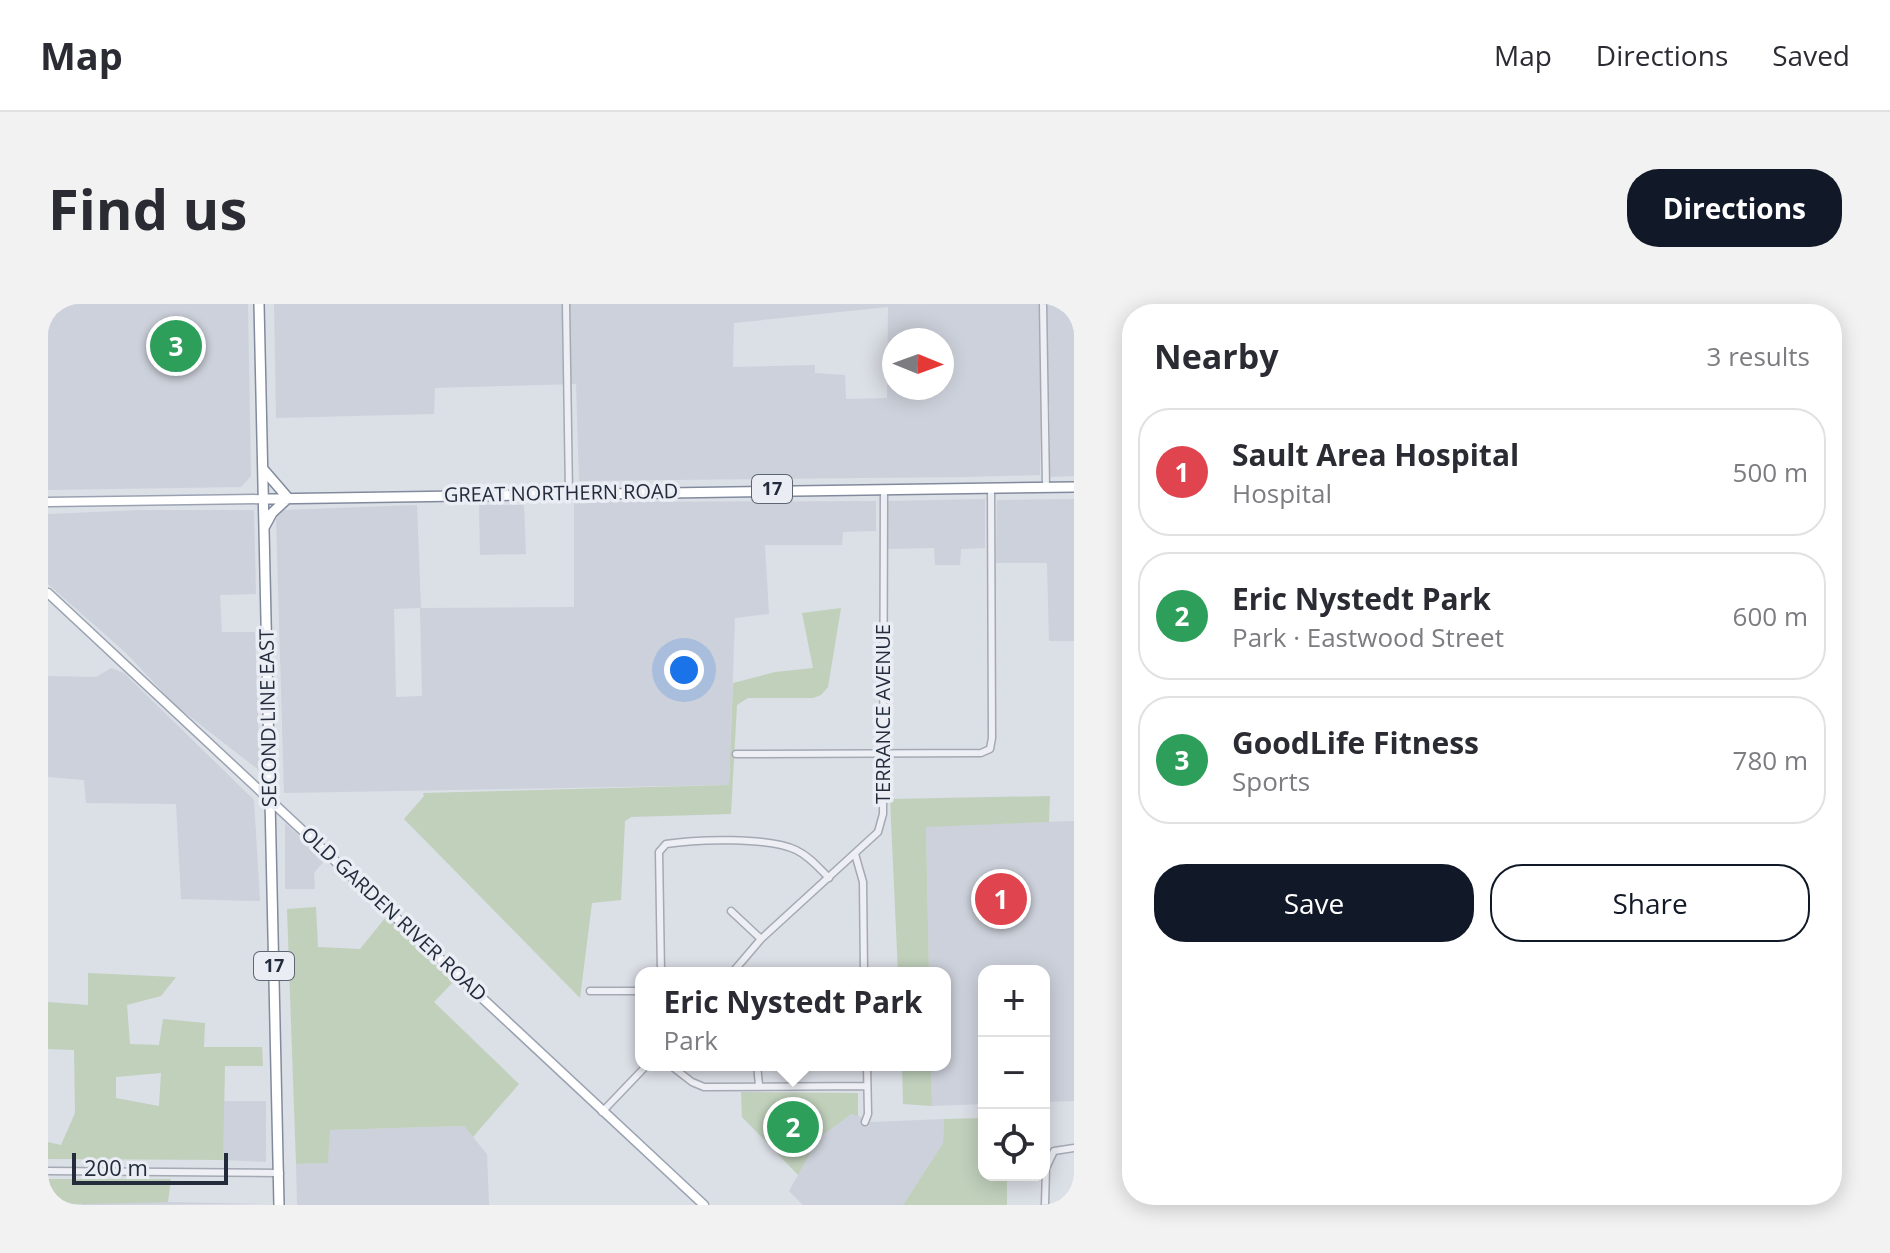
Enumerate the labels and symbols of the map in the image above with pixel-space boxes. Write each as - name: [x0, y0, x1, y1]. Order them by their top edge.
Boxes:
- pin: 3: [150, 316, 202, 376]
- north arrow: [882, 328, 954, 400]
- road number: 17: [752, 475, 792, 503]
- street label: GREAT NORTHERN ROAD: [444, 477, 678, 508]
- street label: TERRANCE AVENUE: [869, 624, 896, 804]
- street label: SECOND LINE EAST: [252, 629, 283, 807]
- your location: [664, 650, 704, 690]
- street label: OLD GARDEN RIVER ROAD: [296, 820, 493, 1007]
- pin: 1: [975, 869, 1027, 929]
- road number: 17: [254, 952, 294, 980]
- pin: 2: [767, 1097, 819, 1157]
- scale bar: [72, 1149, 228, 1185]

